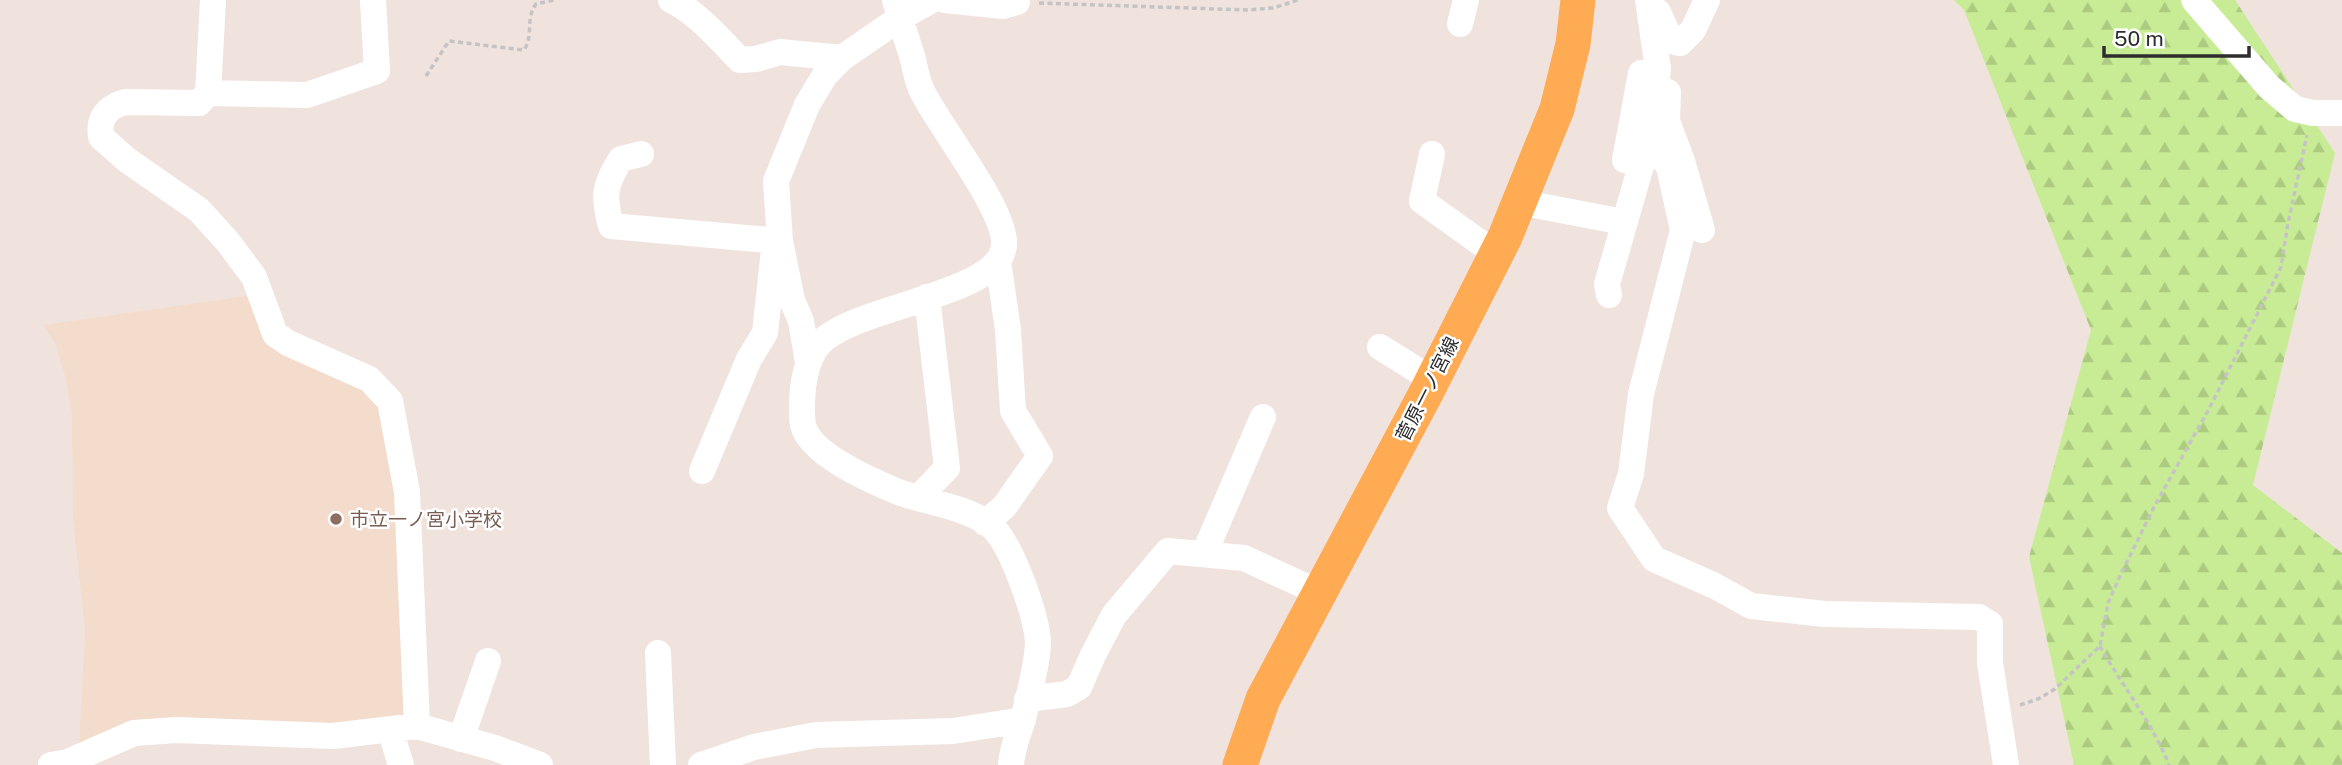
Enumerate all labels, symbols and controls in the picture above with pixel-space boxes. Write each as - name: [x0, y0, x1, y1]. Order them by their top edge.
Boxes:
- scale bar: [2104, 14, 2249, 58]
- text: 50 m: [2114, 26, 2164, 51]
- street label: 菅原一ノ宮線: [1391, 333, 1463, 445]
- place label: 市立一ノ宮小学校: [350, 508, 502, 530]
- marker: 市立一ノ宮小学校: [328, 511, 344, 527]

